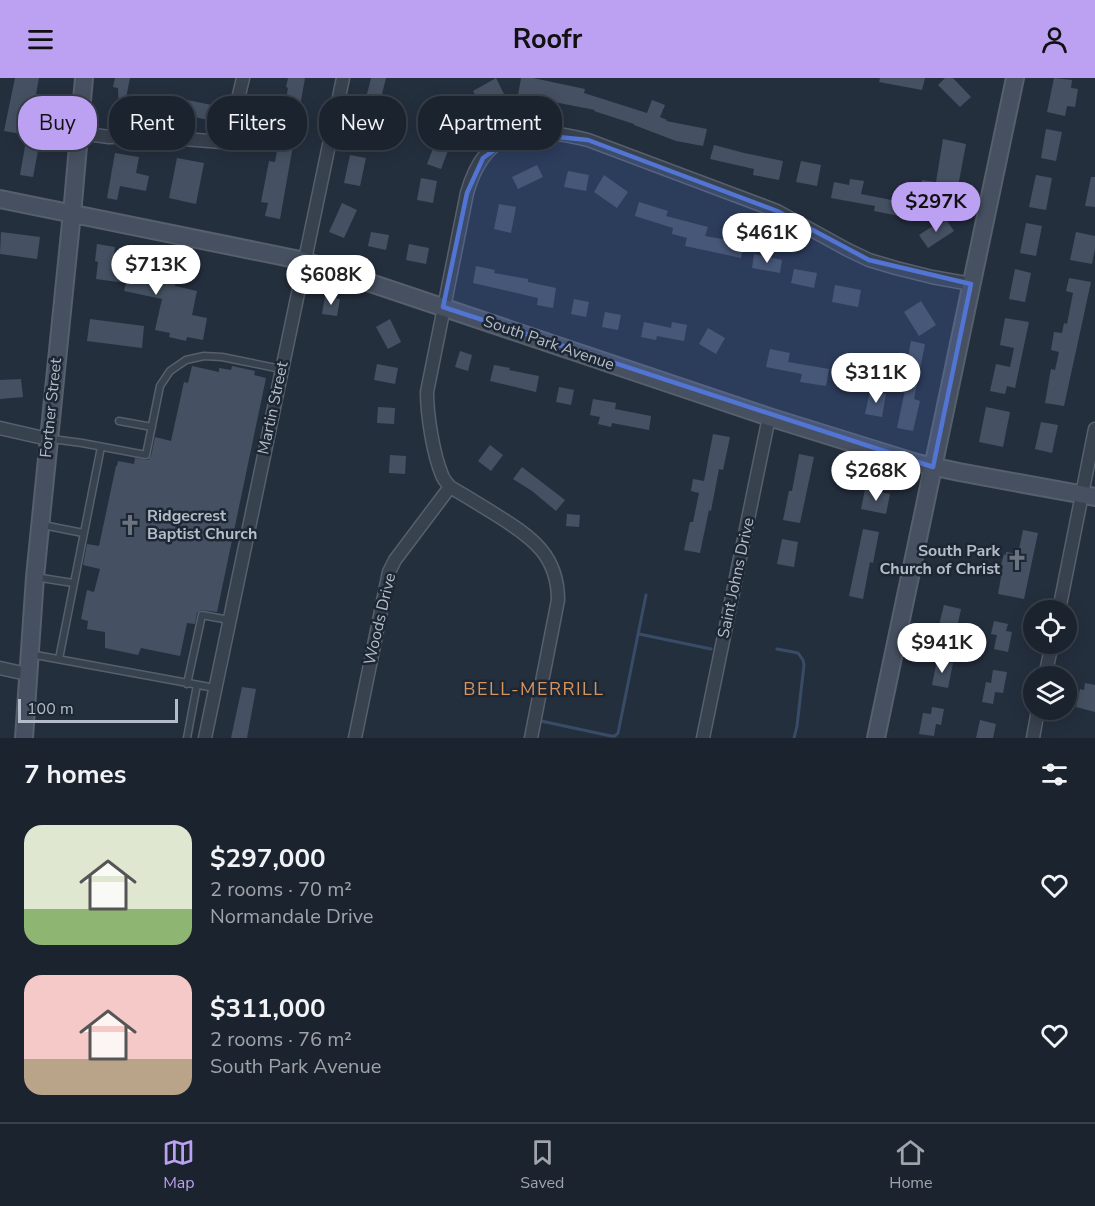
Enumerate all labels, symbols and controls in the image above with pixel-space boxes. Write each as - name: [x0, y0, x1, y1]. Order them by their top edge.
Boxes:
- text: Roofr: [513, 21, 582, 58]
- icon: menu: [24, 23, 57, 56]
- icon: person: [1038, 23, 1071, 56]
- chip: Buy: [18, 96, 97, 150]
- chip: Rent: [109, 96, 195, 150]
- chip: Filters: [207, 96, 307, 150]
- chip: New: [319, 96, 406, 150]
- chip: Apartment: [418, 96, 562, 150]
- pin: $297K: [894, 182, 978, 233]
- text: $297K: [905, 188, 967, 215]
- pin: $461K: [725, 213, 809, 264]
- text: $461K: [736, 219, 798, 246]
- pin: $713K: [114, 245, 198, 296]
- text: $713K: [125, 251, 187, 278]
- pin: $608K: [289, 255, 373, 306]
- text: $608K: [300, 261, 362, 288]
- street label: South Park Avenue: [481, 310, 617, 376]
- pin: $311K: [834, 353, 918, 404]
- street label: Fortner Street: [35, 357, 67, 459]
- street label: Martin Street: [252, 359, 294, 456]
- text: $311K: [845, 359, 907, 386]
- pin: $268K: [834, 451, 918, 502]
- text: $268K: [845, 457, 907, 484]
- place label: Ridgecrest Baptist Church: [147, 505, 257, 545]
- church icon: Ridgecrest Baptist Church: [118, 513, 142, 537]
- street label: Saint Johns Drive: [712, 516, 760, 640]
- place label: South Park Church of Christ: [879, 540, 1001, 580]
- church icon: South Park Church of Christ: [1005, 548, 1029, 572]
- street label: Woods Drive: [359, 571, 401, 667]
- map controls: [1023, 600, 1077, 720]
- button: locate: [1023, 600, 1077, 654]
- pin: $941K: [900, 623, 984, 674]
- text: $941K: [911, 629, 973, 656]
- button: layers: [1023, 666, 1077, 720]
- district label: BELL-MERRILL: [463, 677, 605, 701]
- scale bar: [18, 696, 178, 724]
- text: 100 m: [27, 698, 74, 720]
- text: 7 homes: [24, 757, 126, 792]
- icon: filters: [1038, 758, 1071, 791]
- text: $297,000: [210, 841, 326, 876]
- icon: home: [72, 849, 144, 921]
- icon: heart: [1038, 869, 1071, 902]
- text: 2 rooms · 70 m²: [210, 876, 352, 903]
- text: Normandale Drive: [210, 903, 373, 930]
- text: $311,000: [210, 991, 326, 1026]
- icon: home: [72, 999, 144, 1071]
- icon: heart: [1038, 1019, 1071, 1052]
- text: 2 rooms · 76 m²: [210, 1026, 352, 1053]
- text: South Park Avenue: [210, 1053, 381, 1080]
- tab: Map: [162, 1136, 195, 1194]
- tab: Saved: [520, 1136, 564, 1194]
- tab: Home: [889, 1136, 933, 1194]

